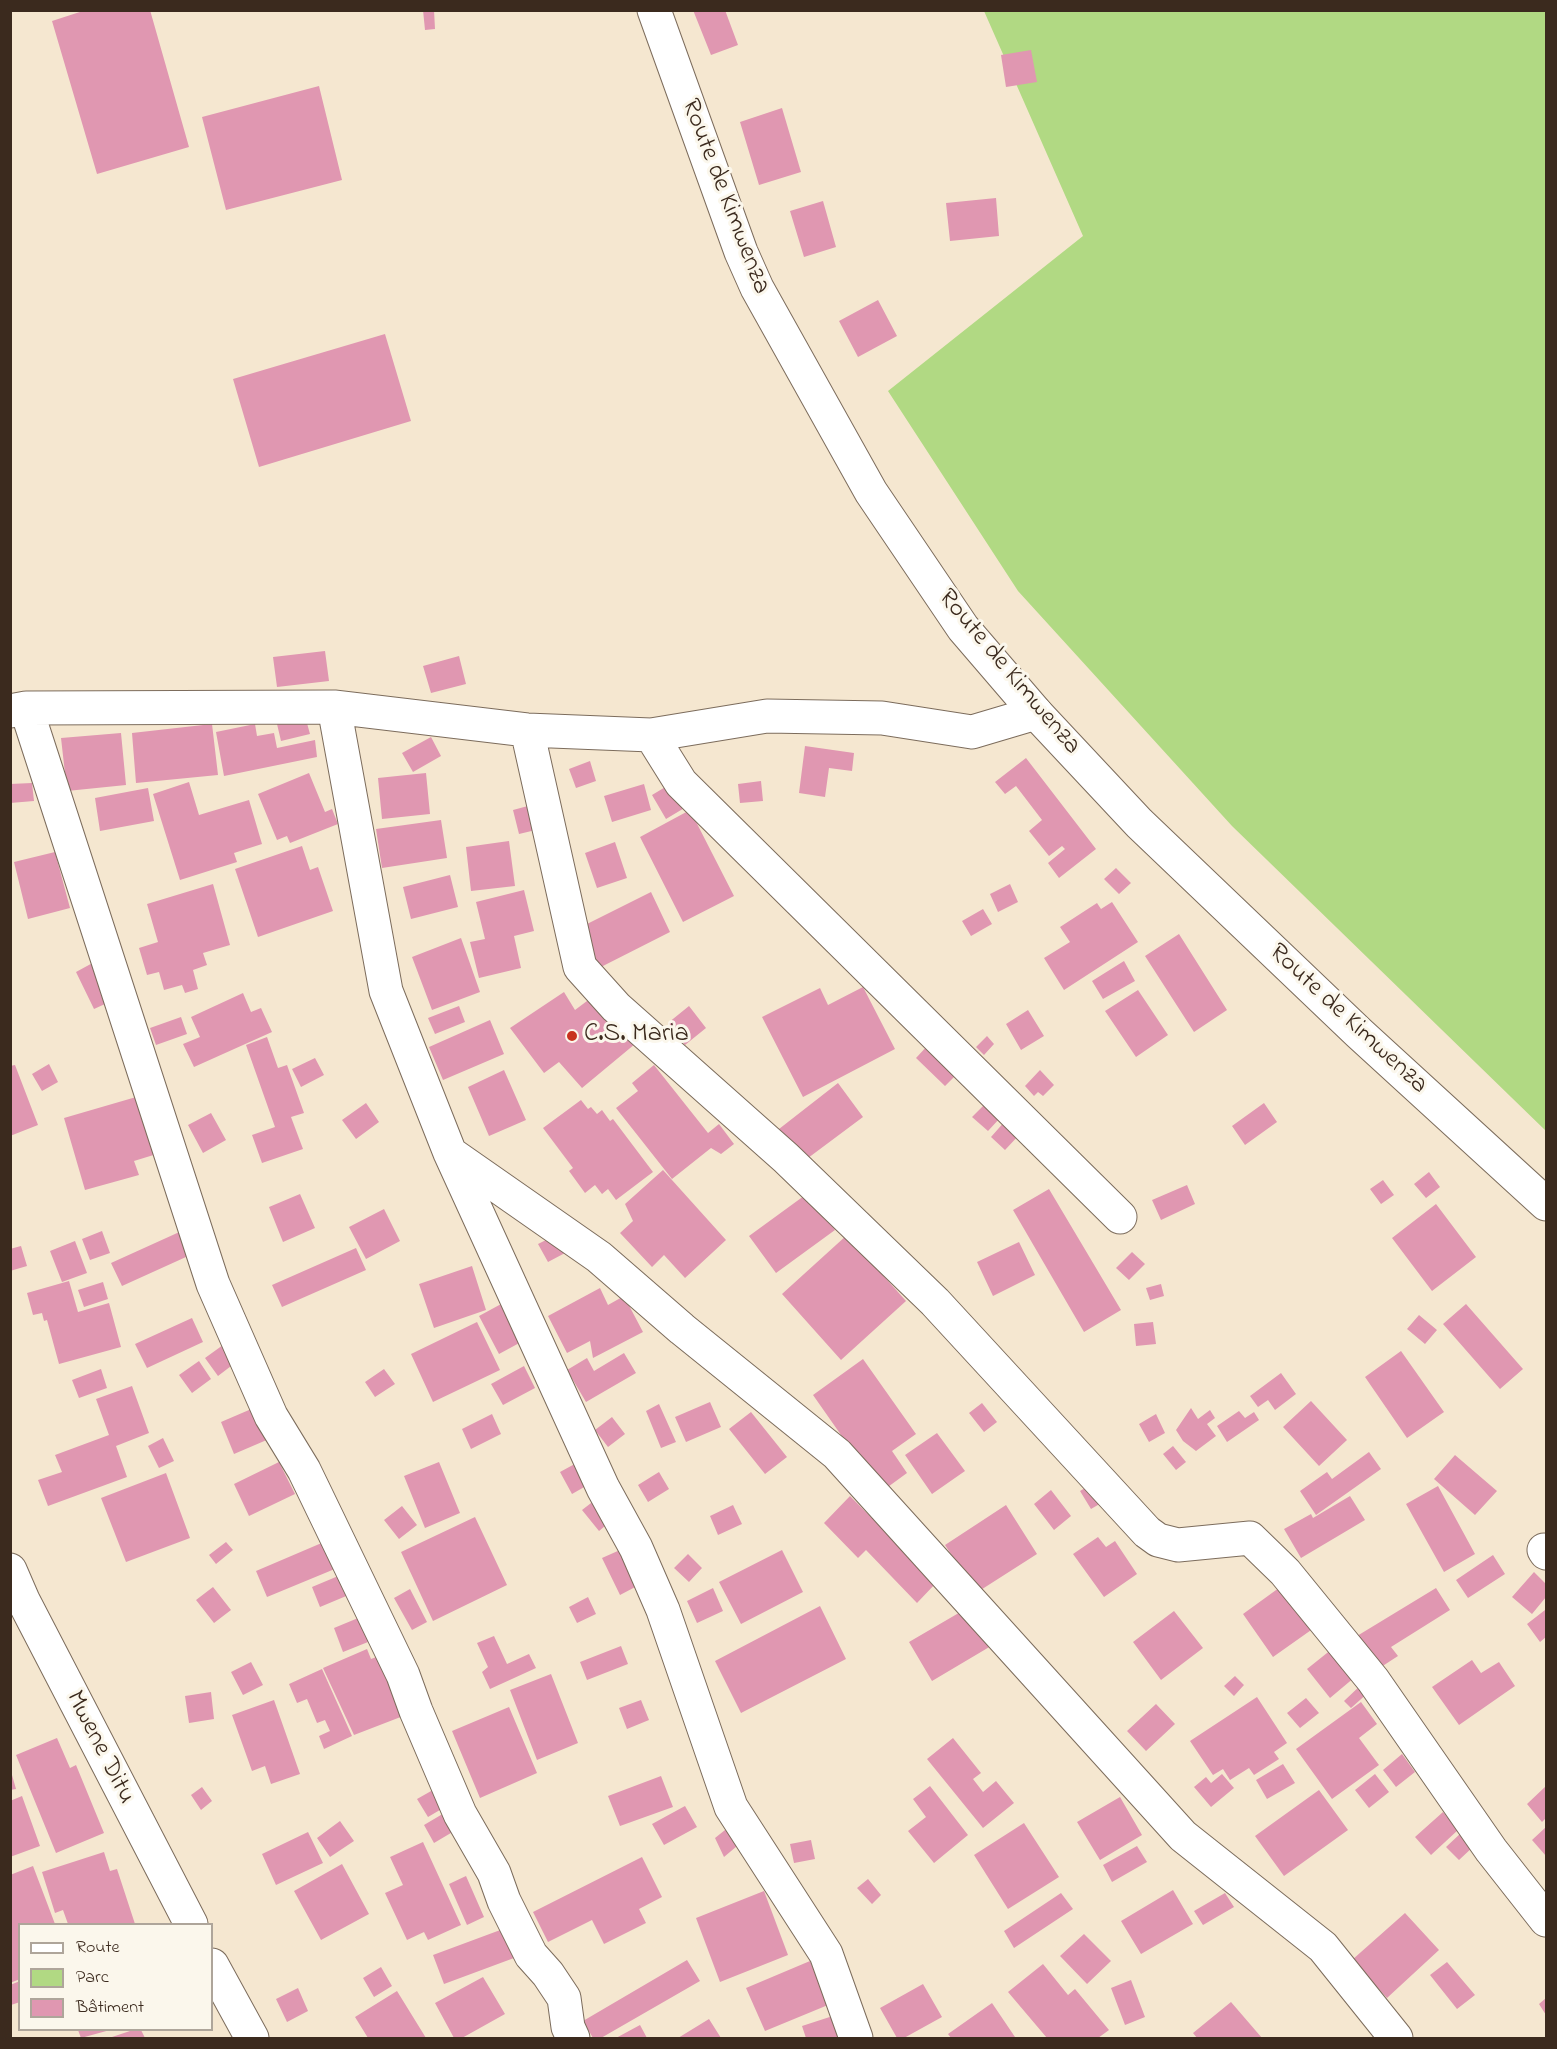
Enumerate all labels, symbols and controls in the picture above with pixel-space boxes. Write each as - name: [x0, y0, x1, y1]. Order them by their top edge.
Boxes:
- street label: Route de Kimwenza: [672, 95, 776, 299]
- street label: Route de Kimwenza: [930, 584, 1086, 762]
- street label: Route de Kimwenza: [1261, 938, 1433, 1102]
- place label: C.S. Maria: [584, 1020, 689, 1052]
- marker: C.S. Maria: [565, 1029, 579, 1043]
- street label: Mwene Ditu: [57, 1686, 141, 1810]
- legend: [18, 1923, 213, 2031]
- text: Route: [76, 1935, 120, 1961]
- text: Parc: [76, 1965, 109, 1991]
- text: Bâtiment: [76, 1995, 144, 2021]

